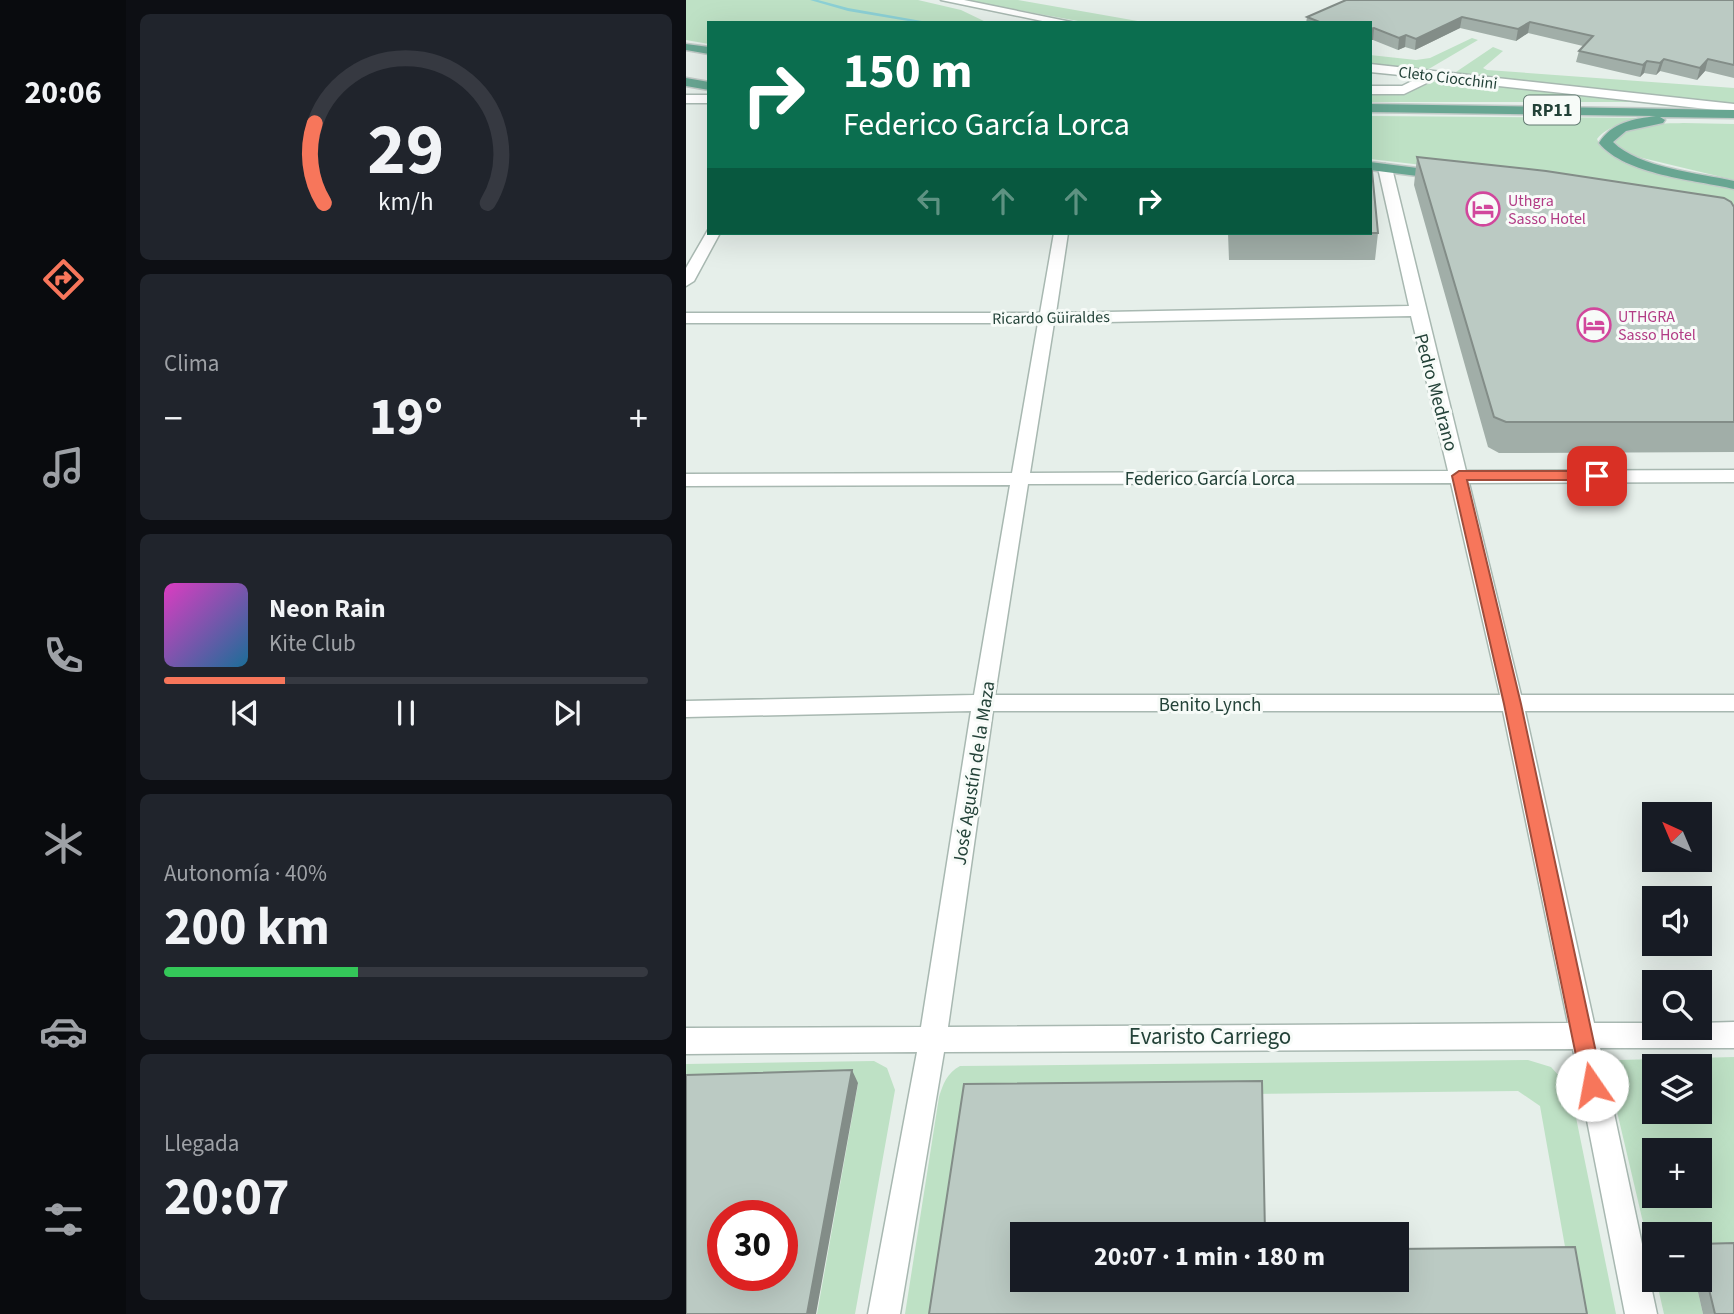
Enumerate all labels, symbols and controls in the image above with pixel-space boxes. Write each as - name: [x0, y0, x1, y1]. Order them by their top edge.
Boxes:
- text: 150 m: [843, 37, 972, 107]
- icon: right: [728, 49, 819, 140]
- street label: Cleto Ciocchini: [1397, 61, 1499, 95]
- text: 20:06: [24, 70, 102, 116]
- road number: RP11: [1524, 96, 1580, 124]
- text: 29: [368, 98, 444, 202]
- text: Federico García Lorca: [843, 102, 1130, 148]
- icon: left: [911, 182, 949, 220]
- icon: ahead: [984, 182, 1022, 220]
- icon: ahead: [1057, 182, 1095, 220]
- icon: right: [1130, 182, 1168, 220]
- text: km/h: [378, 184, 434, 220]
- hotel icon: Uthgra Sasso Hotel: [1464, 190, 1502, 228]
- place label: Uthgra Sasso Hotel: [1508, 190, 1586, 230]
- icon: directions: [39, 255, 88, 304]
- street label: Ricardo Güiraldes: [992, 306, 1110, 330]
- hotel icon: UTHGRA Sasso Hotel: [1575, 306, 1613, 344]
- place label: UTHGRA Sasso Hotel: [1618, 306, 1696, 346]
- street label: Pedro Medrano: [1407, 330, 1464, 454]
- text: Clima: [164, 347, 219, 380]
- text: 19°: [369, 381, 443, 455]
- text: −: [164, 392, 183, 446]
- text: +: [629, 392, 648, 446]
- icon: music: [39, 443, 88, 492]
- pin: [1567, 446, 1627, 506]
- icon: arrive: [1578, 457, 1616, 495]
- street label: Federico García Lorca: [1125, 466, 1295, 493]
- text: Neon Rain: [269, 590, 386, 627]
- text: Kite Club: [269, 627, 356, 660]
- icon: phone: [39, 631, 88, 680]
- street label: José Agustín de la Maza: [947, 679, 1002, 867]
- street label: Benito Lynch: [1159, 692, 1261, 719]
- icon: previous: [226, 694, 264, 732]
- icon: pause: [387, 694, 425, 732]
- icon: next: [548, 694, 586, 732]
- north arrow: [1642, 802, 1712, 872]
- map controls: [1642, 802, 1712, 1292]
- icon: climate: [39, 819, 88, 868]
- text: Autonomía · 40%: [164, 857, 327, 890]
- button: sound: [1642, 886, 1712, 956]
- text: 200 km: [164, 891, 330, 965]
- button: search: [1642, 970, 1712, 1040]
- icon: car: [39, 1007, 88, 1056]
- street label: Evaristo Carriego: [1129, 1020, 1291, 1053]
- position arrow: [1555, 1048, 1629, 1122]
- button: layers: [1642, 1054, 1712, 1124]
- text: Llegada: [164, 1127, 239, 1160]
- button: +: [1642, 1138, 1712, 1208]
- text: 20:07: [164, 1161, 289, 1235]
- icon: filters: [39, 1195, 88, 1244]
- speed limit sign: 30: [707, 1200, 798, 1291]
- button: −: [1642, 1222, 1712, 1292]
- text: 20:07 · 1 min · 180 m: [1094, 1238, 1325, 1275]

